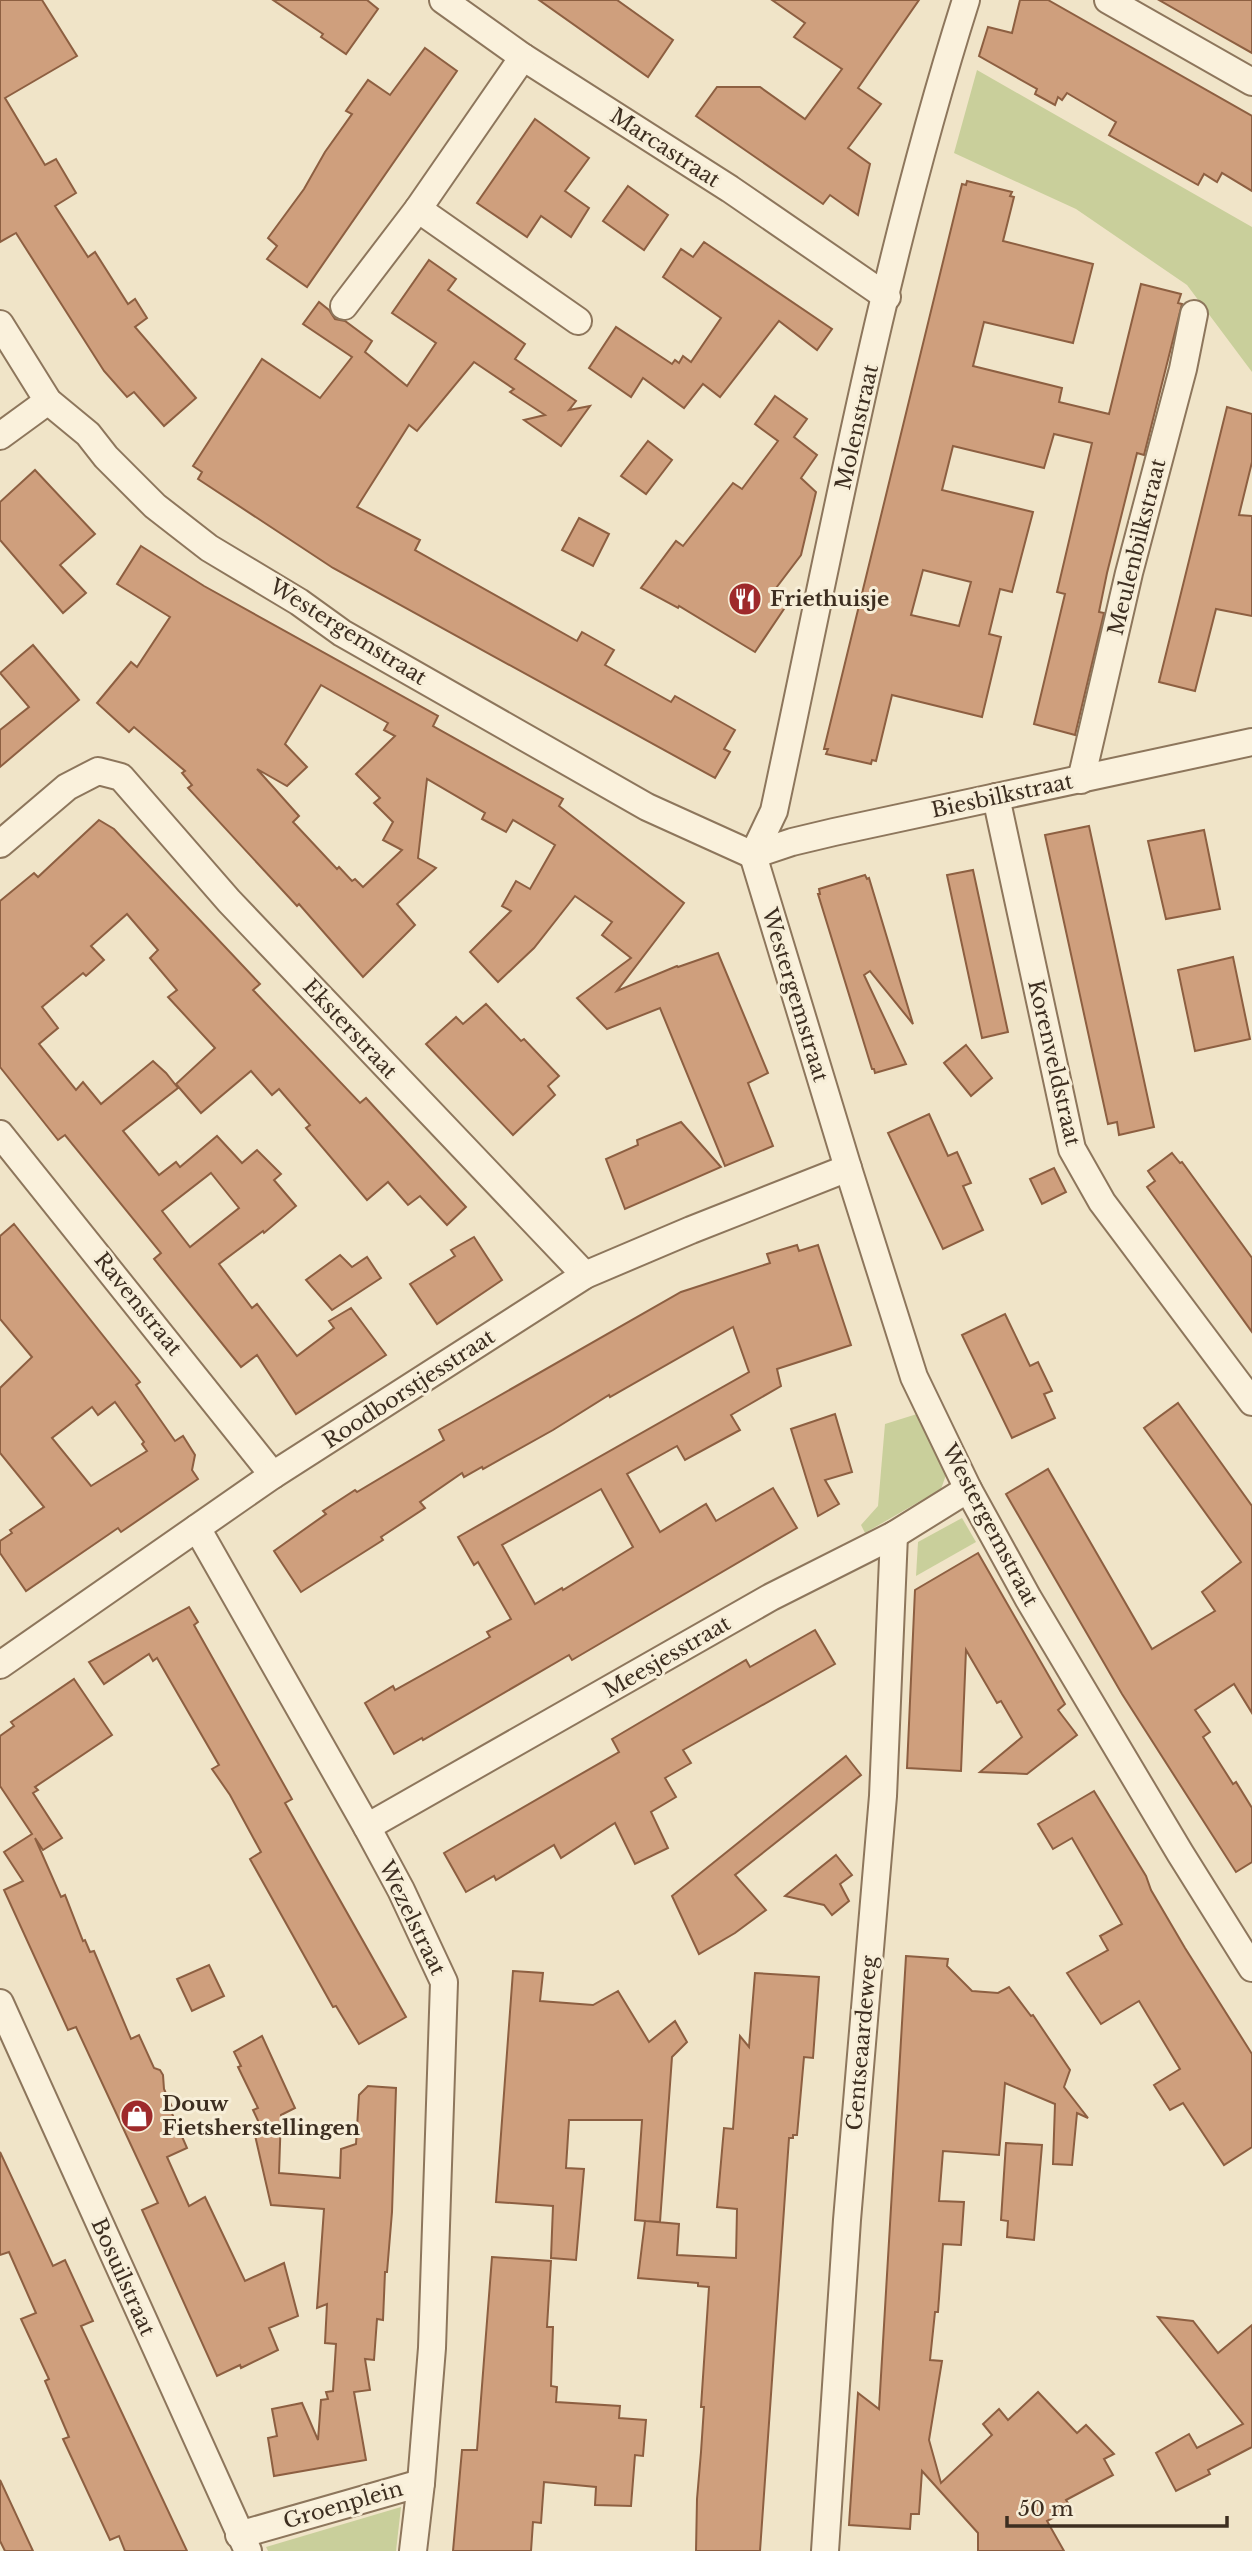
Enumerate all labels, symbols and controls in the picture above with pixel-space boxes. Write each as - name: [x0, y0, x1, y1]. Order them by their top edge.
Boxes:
- street label: Marcastraat: [605, 103, 725, 193]
- street label: Molenstraat: [830, 362, 884, 492]
- street label: Meulenbilkstraat: [1102, 456, 1172, 638]
- street label: Westergemstraat: [264, 573, 431, 691]
- restaurant icon: Friethuisje: [726, 580, 764, 618]
- place label: Friethuisje: [770, 586, 889, 612]
- street label: Biesbilkstraat: [929, 768, 1075, 824]
- street label: Westergemstraat: [756, 904, 834, 1085]
- street label: Eksterstraat: [297, 974, 403, 1084]
- street label: Korenveldstraat: [1022, 978, 1086, 1149]
- street label: Ravenstraat: [88, 1247, 188, 1361]
- street label: Roodborstjesstraat: [318, 1324, 500, 1454]
- street label: Westergemstraat: [936, 1438, 1044, 1611]
- street label: Meesjesstraat: [599, 1610, 735, 1704]
- street label: Wezelstraat: [373, 1856, 451, 1980]
- street label: Gentseaardeweg: [841, 1954, 883, 2132]
- place label: Douw Fietsherstellingen: [162, 2091, 360, 2141]
- shop icon: Douw Fietsherstellingen: [118, 2097, 156, 2135]
- street label: Bosuilstraat: [85, 2214, 161, 2340]
- street label: Groenplein: [280, 2476, 406, 2534]
- scale bar: [1007, 2484, 1228, 2528]
- text: 50 m: [1018, 2496, 1074, 2522]

